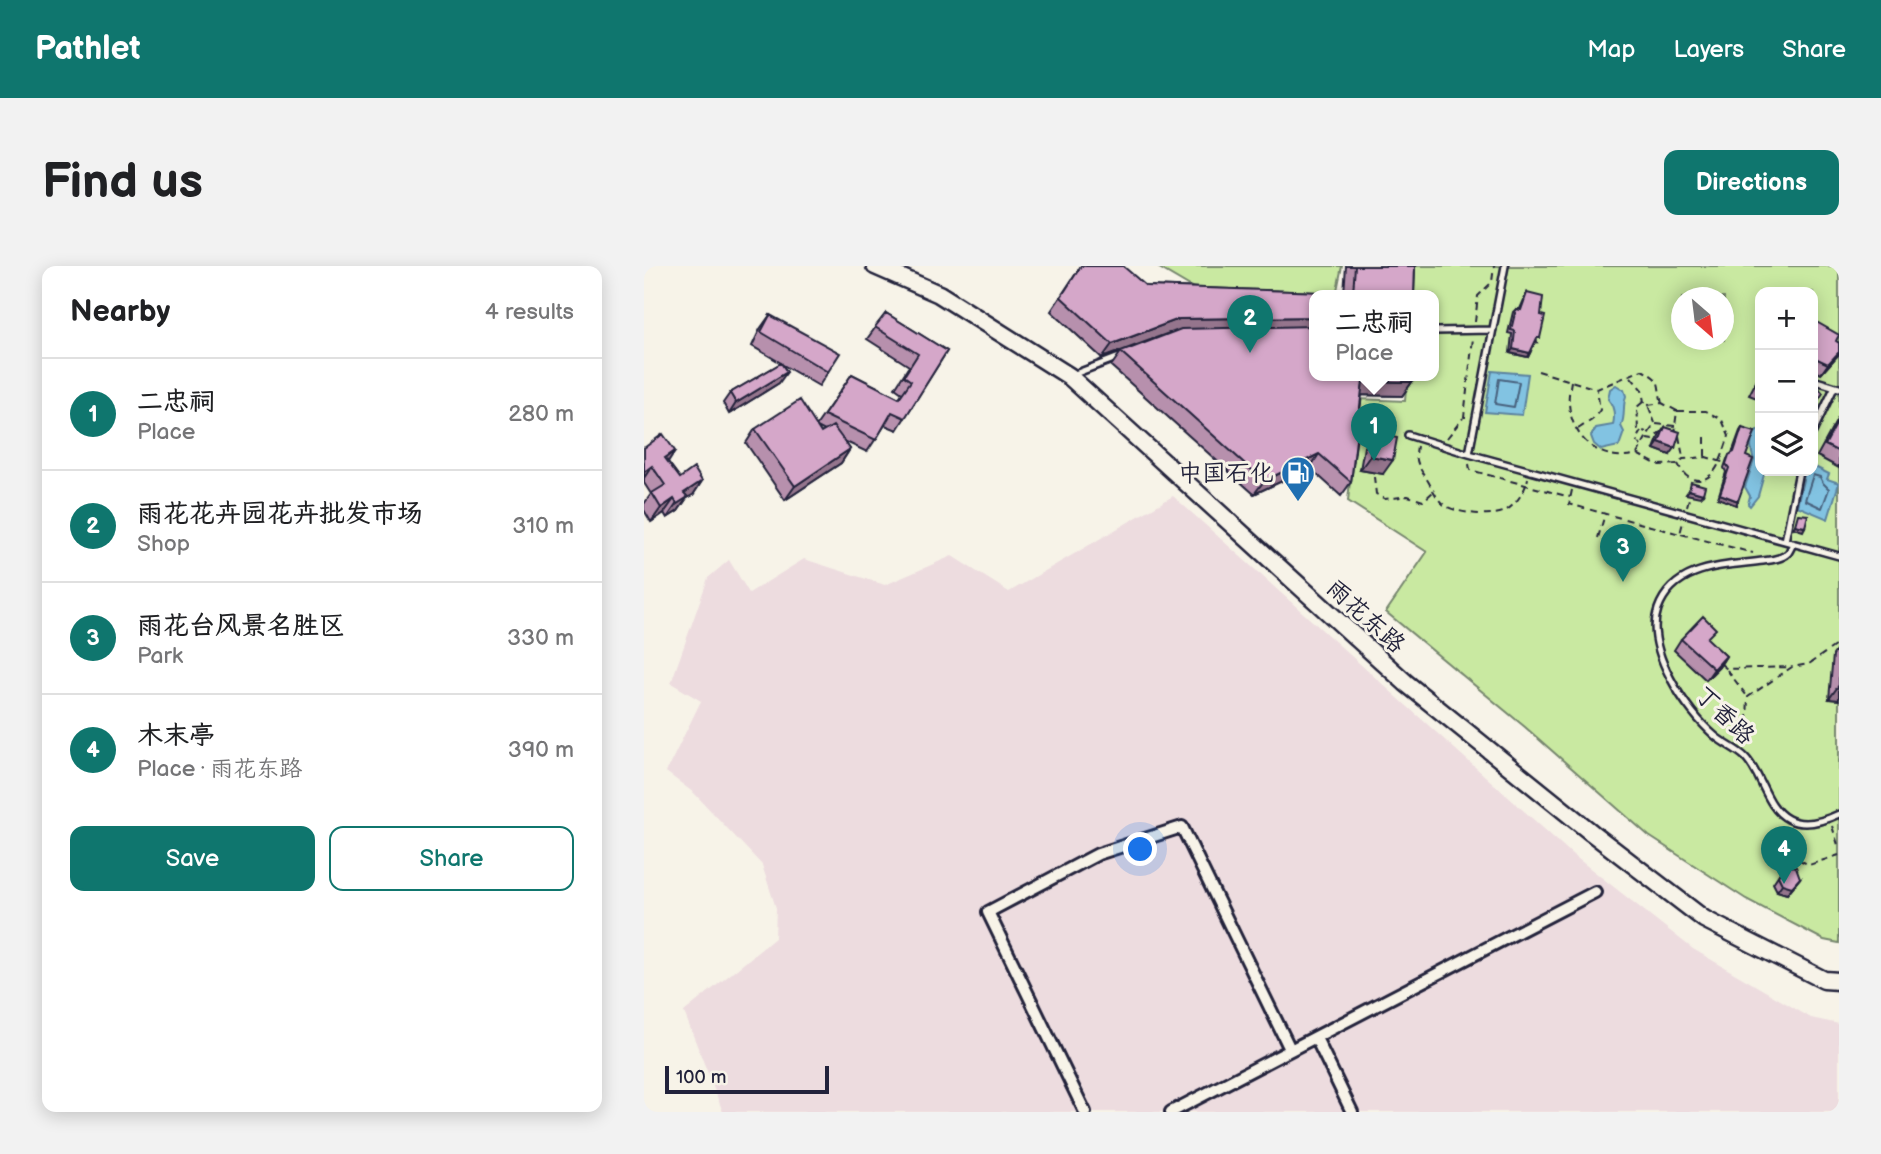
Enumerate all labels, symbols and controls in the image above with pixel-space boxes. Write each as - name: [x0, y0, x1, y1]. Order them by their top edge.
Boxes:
- text: Pathlet: [35, 29, 140, 69]
- text: Map: [1587, 35, 1635, 64]
- text: Layers: [1673, 35, 1744, 64]
- text: Share: [1782, 35, 1846, 64]
- button: Directions: [1664, 150, 1839, 215]
- text: Find us: [42, 153, 203, 212]
- north arrow: [1671, 287, 1734, 350]
- map controls: [1755, 287, 1818, 476]
- button: +: [1755, 287, 1818, 350]
- popup: [1309, 290, 1439, 381]
- text: Nearby: [70, 294, 170, 330]
- pin: 2: [1227, 295, 1273, 353]
- text: 4 results: [485, 298, 574, 326]
- text: 二忠祠: [1335, 308, 1413, 339]
- text: Place: [1335, 339, 1393, 367]
- button: −: [1755, 350, 1818, 413]
- text: 二忠祠: [137, 387, 215, 418]
- text: 1: [88, 400, 98, 428]
- text: 280 m: [508, 400, 574, 428]
- pin: 1: [1351, 403, 1397, 461]
- button: layers: [1755, 413, 1818, 476]
- text: Place: [137, 418, 195, 446]
- fuel station icon: 中国石化: [1279, 454, 1317, 503]
- place label: 中国石化: [1178, 459, 1274, 488]
- text: 雨花花卉园花卉批发市场: [137, 499, 423, 530]
- text: 2: [86, 512, 100, 540]
- text: 310 m: [512, 512, 574, 540]
- pin: 3: [1600, 524, 1646, 582]
- text: Shop: [137, 530, 190, 558]
- street label: 雨花东路: [1320, 573, 1411, 659]
- text: 雨花台风景名胜区: [137, 611, 345, 642]
- text: 3: [86, 624, 100, 652]
- text: 330 m: [507, 624, 574, 652]
- text: Park: [137, 642, 183, 670]
- street label: 丁香路: [1689, 680, 1761, 751]
- text: 木末亭: [137, 721, 215, 752]
- text: 4: [86, 736, 100, 764]
- text: 390 m: [508, 736, 574, 764]
- text: Place · 雨花东路: [137, 755, 302, 783]
- button: Save: [70, 826, 315, 891]
- button: Share: [329, 826, 574, 891]
- pin: 4: [1761, 826, 1807, 884]
- your location: [1123, 832, 1157, 866]
- scale bar: [665, 1063, 830, 1095]
- text: 100 m: [676, 1066, 727, 1089]

